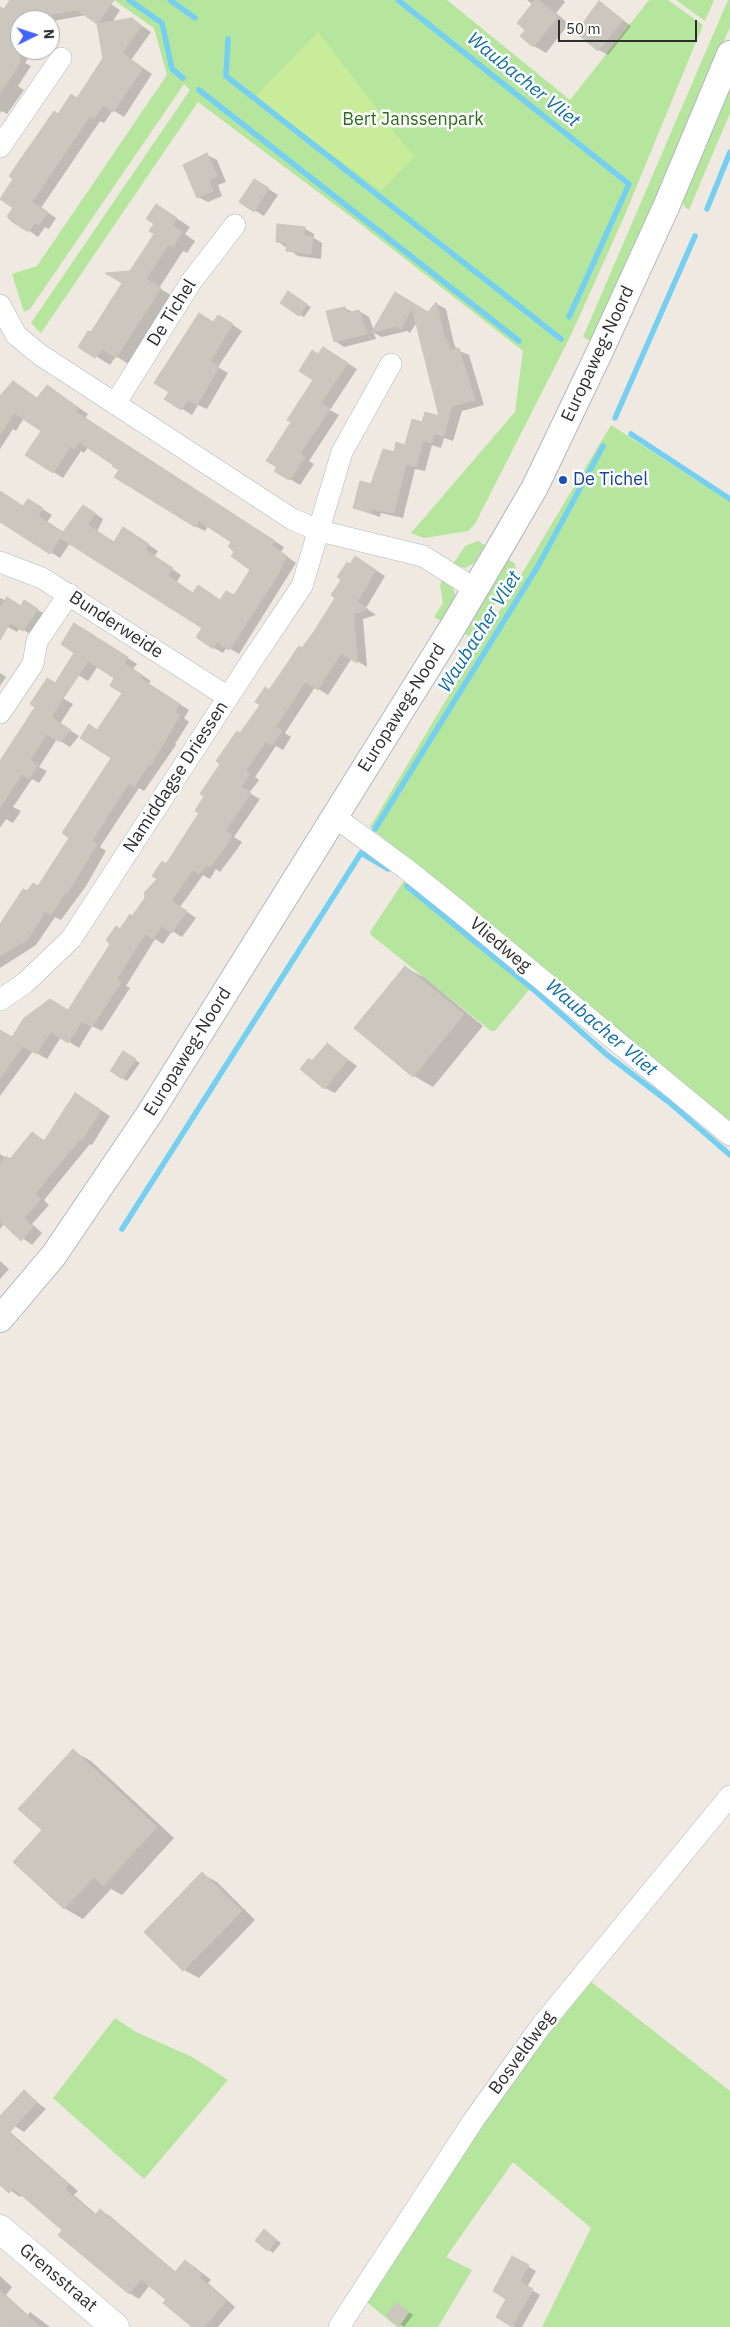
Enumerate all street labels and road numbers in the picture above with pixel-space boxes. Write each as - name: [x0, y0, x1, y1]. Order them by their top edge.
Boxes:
- street label: De Tichel: [143, 275, 201, 351]
- street label: Europaweg-Noord: [557, 283, 639, 425]
- street label: Bunderweide: [65, 587, 167, 663]
- street label: Europaweg-Noord: [354, 640, 450, 776]
- street label: Namiddagse Driessen: [119, 697, 233, 857]
- street label: Vliedweg: [465, 913, 535, 977]
- street label: Europaweg-Noord: [140, 984, 236, 1120]
- street label: Bosveldweg: [485, 2007, 559, 2099]
- street label: Grensstraat: [15, 2239, 101, 2317]

